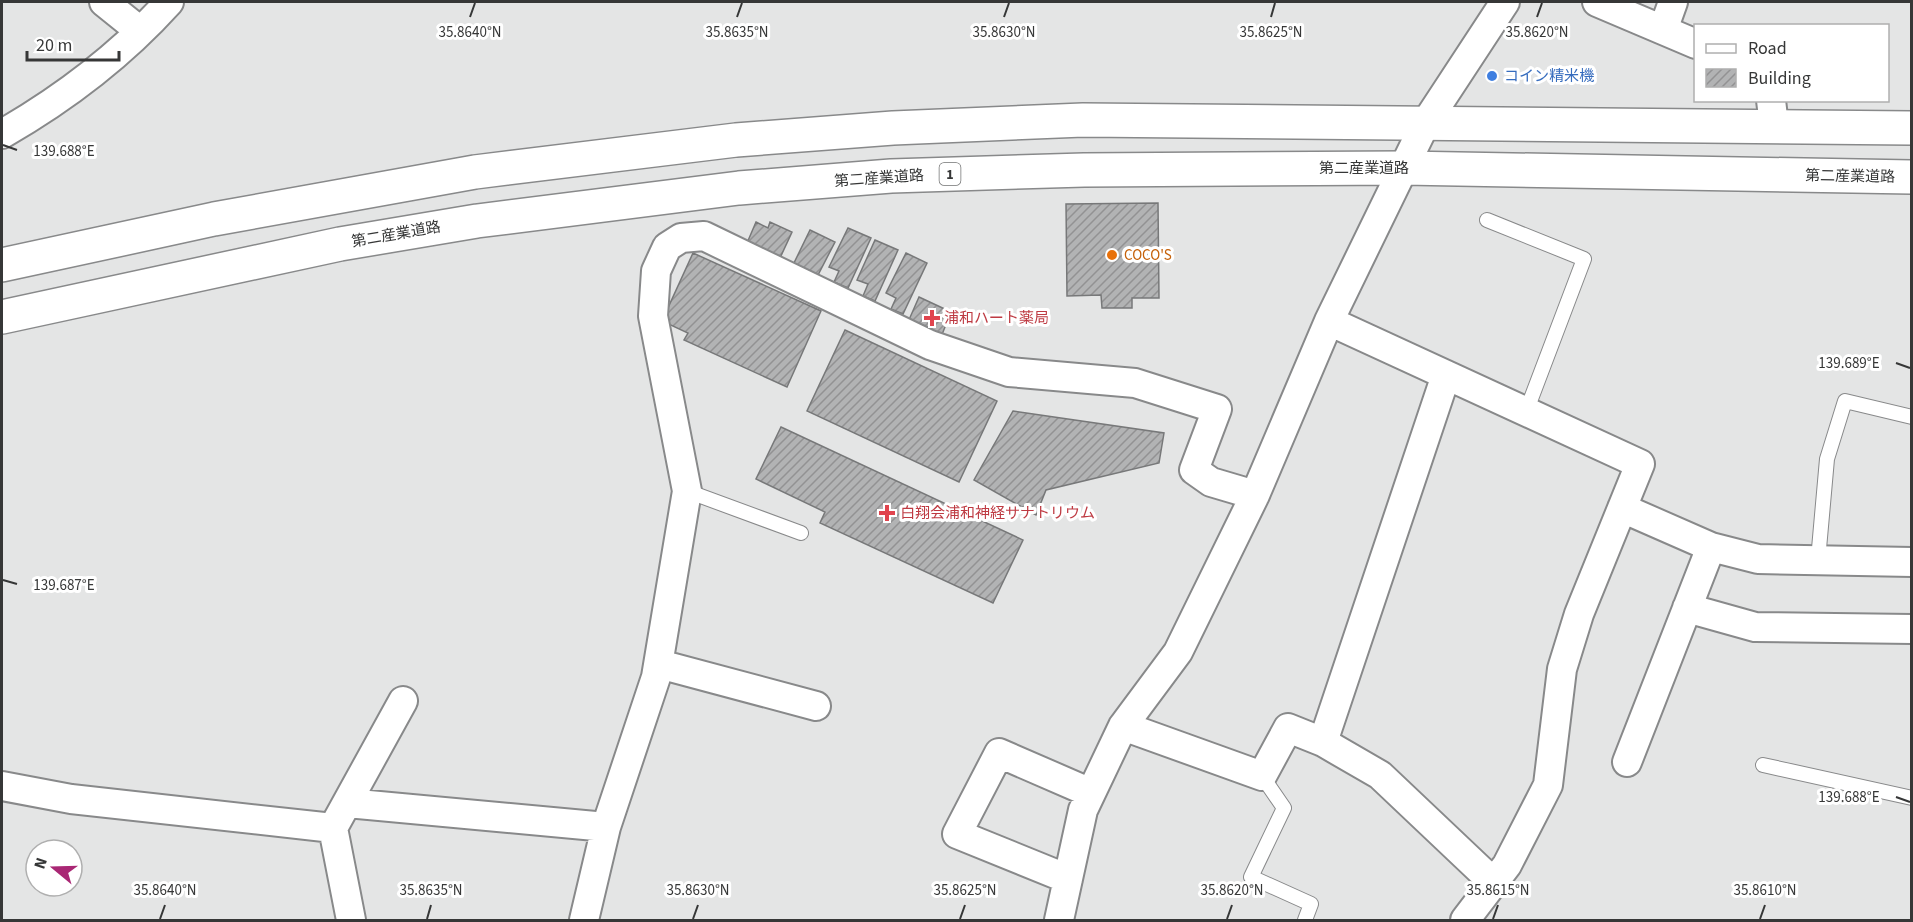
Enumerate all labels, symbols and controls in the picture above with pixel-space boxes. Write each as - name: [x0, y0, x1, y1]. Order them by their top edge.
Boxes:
- text: 35.8640°N: [438, 22, 502, 43]
- text: 35.8635°N: [705, 22, 769, 43]
- text: 35.8630°N: [972, 22, 1036, 43]
- text: 35.8625°N: [1239, 22, 1303, 43]
- text: 35.8620°N: [1505, 22, 1569, 43]
- scale bar: [27, 24, 118, 62]
- legend: [1694, 24, 1889, 102]
- text: 20 m: [36, 33, 72, 58]
- text: Road: [1748, 36, 1787, 61]
- place label: コイン精米機: [1504, 66, 1594, 87]
- text: Building: [1748, 66, 1811, 91]
- marker: コイン精米機: [1485, 69, 1499, 83]
- text: 139.688°E: [33, 141, 95, 162]
- street label: 第二産業道路: [1319, 158, 1409, 179]
- road number: 1: [940, 163, 960, 185]
- street label: 第二産業道路: [833, 165, 925, 192]
- street label: 第二産業道路: [1805, 165, 1895, 188]
- street label: 第二産業道路: [350, 216, 442, 253]
- place label: COCO'S: [1124, 245, 1172, 266]
- marker: COCO'S: [1105, 248, 1119, 262]
- place label: 浦和ハート薬局: [944, 308, 1049, 329]
- marker: 浦和ハート薬局: [925, 311, 939, 325]
- text: 139.689°E: [1818, 353, 1880, 374]
- place label: 白翔会浦和神経サナトリウム: [900, 503, 1095, 524]
- marker: 白翔会浦和神経サナトリウム: [878, 504, 896, 522]
- text: 139.687°E: [33, 575, 95, 596]
- text: 139.688°E: [1818, 787, 1880, 808]
- north arrow: [24, 838, 84, 898]
- text: N: [29, 855, 53, 872]
- text: 35.8640°N: [133, 880, 197, 901]
- text: 35.8635°N: [399, 880, 463, 901]
- text: 35.8630°N: [666, 880, 730, 901]
- text: 35.8625°N: [933, 880, 997, 901]
- text: 35.8620°N: [1200, 880, 1264, 901]
- text: 35.8615°N: [1466, 880, 1530, 901]
- text: 35.8610°N: [1733, 880, 1797, 901]

